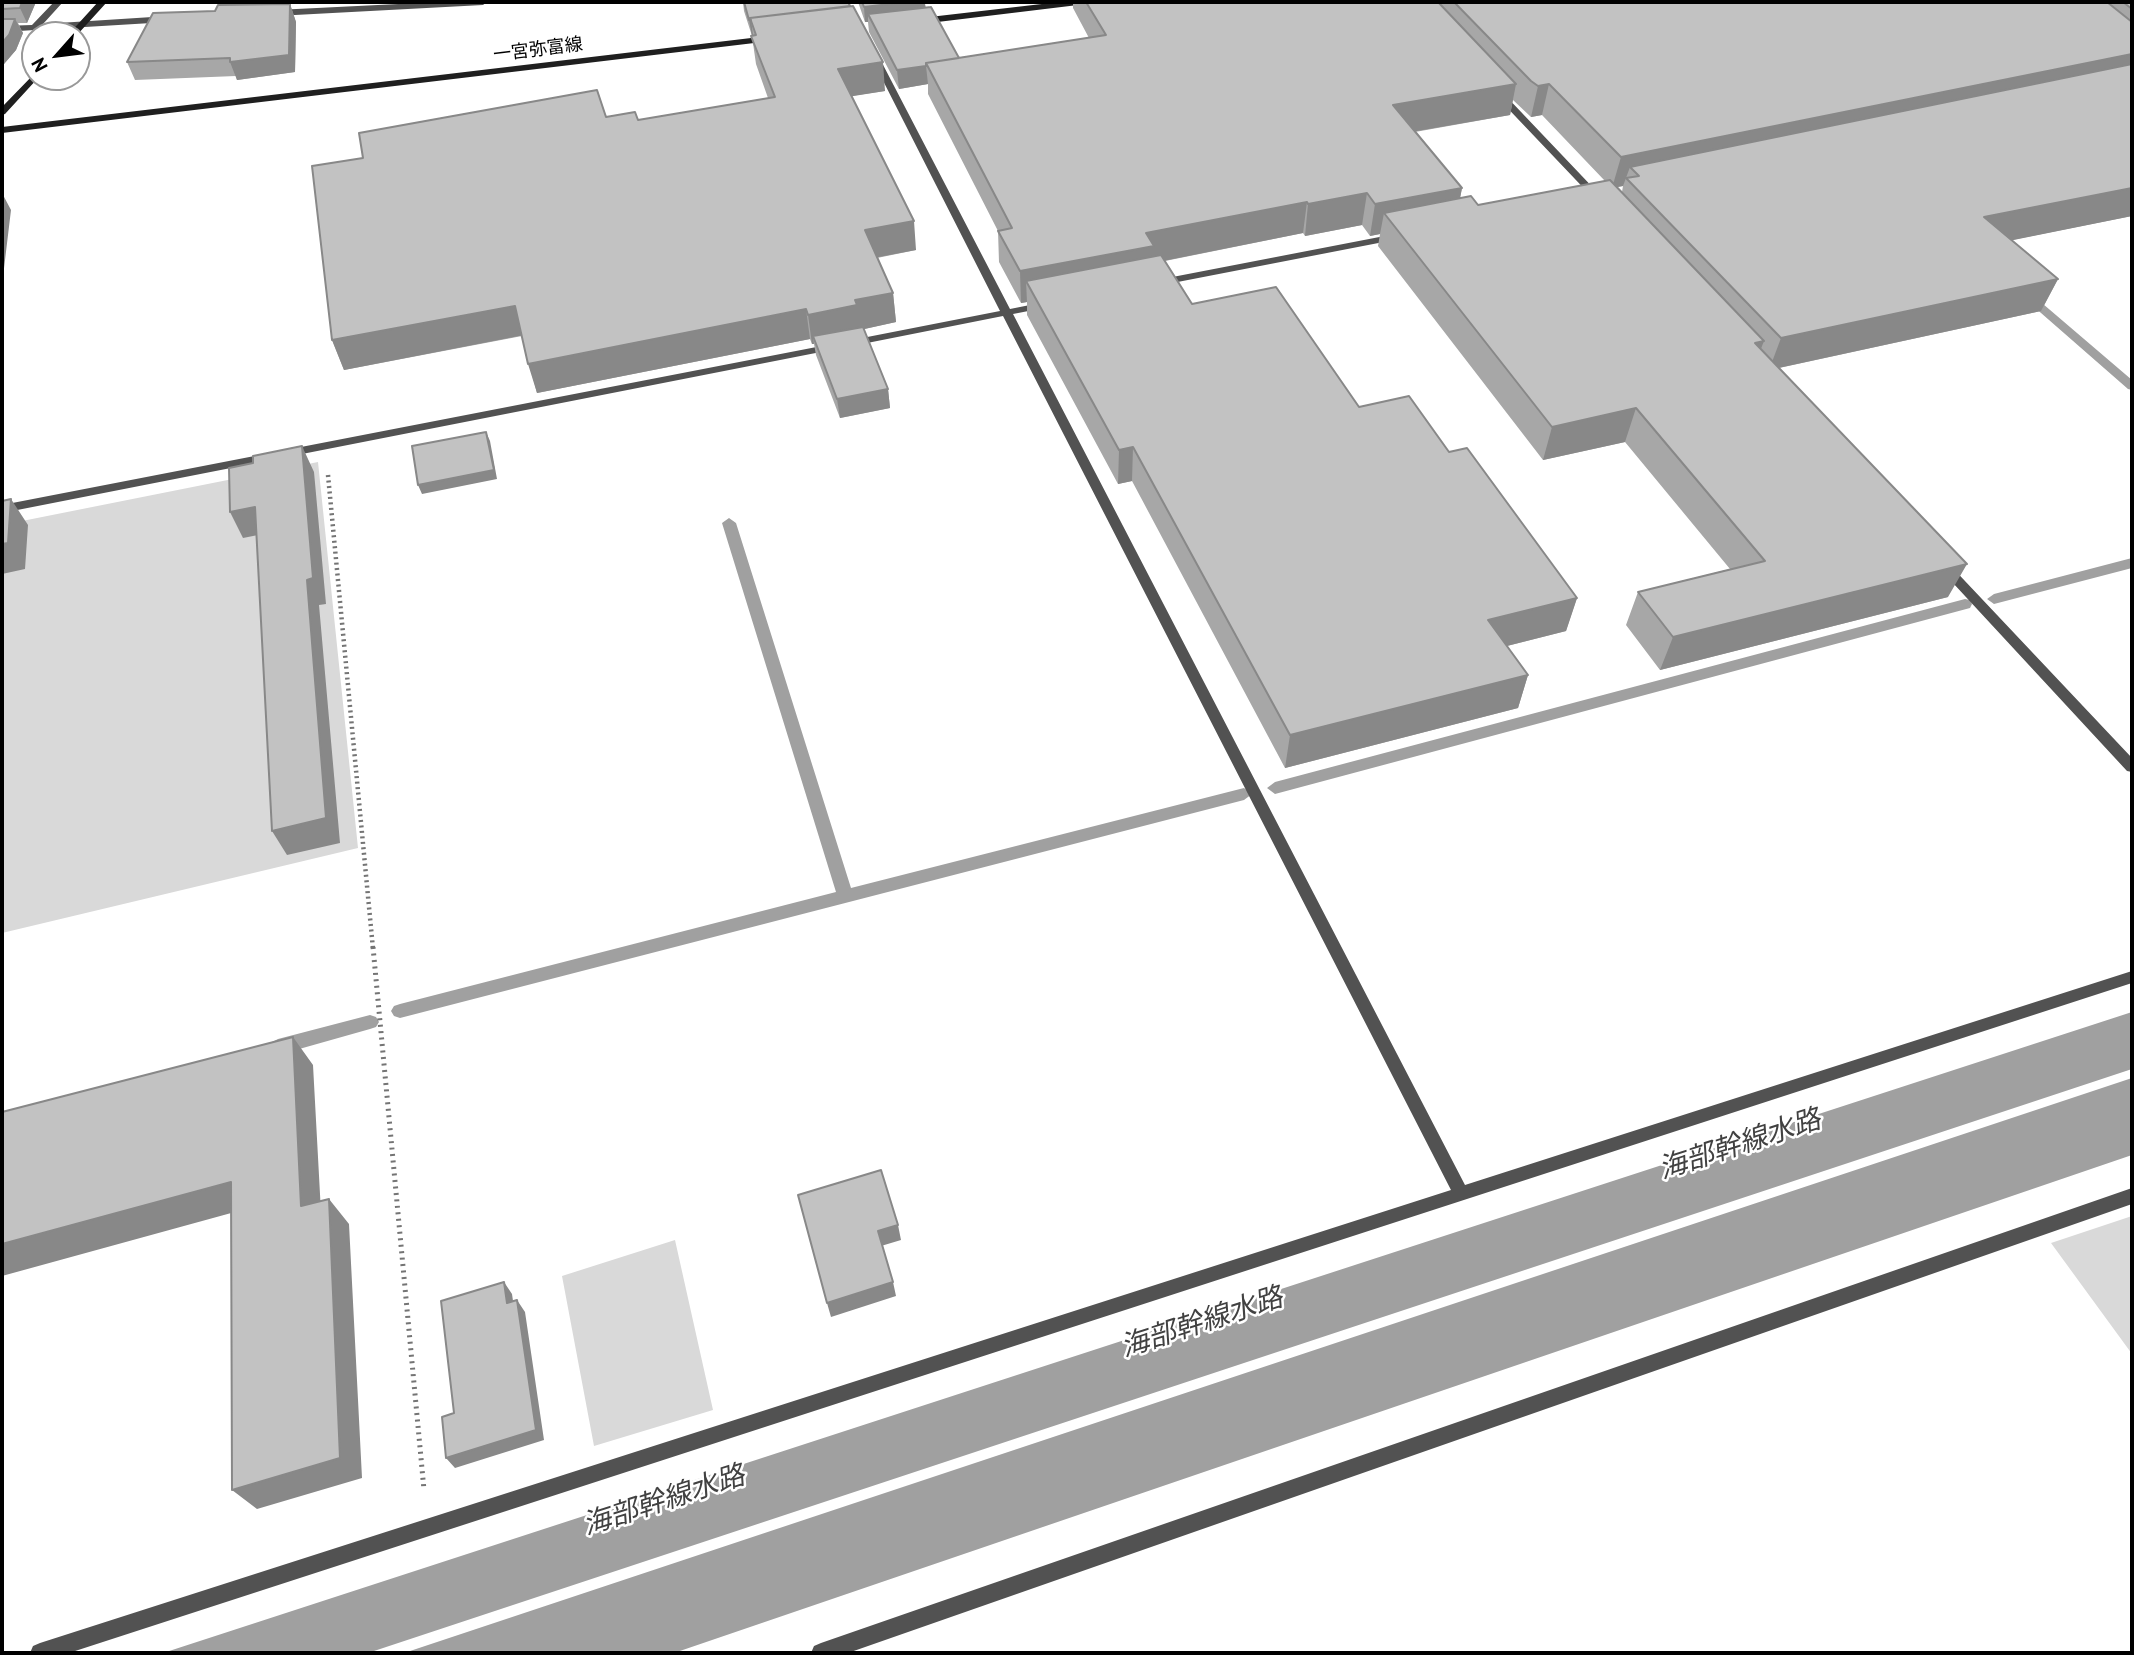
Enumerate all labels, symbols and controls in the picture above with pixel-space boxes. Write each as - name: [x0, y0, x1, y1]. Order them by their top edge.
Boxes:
- north arrow: [21, 21, 91, 91]
- street label: 一宮弥富線: [492, 34, 584, 66]
- text: N: [26, 54, 53, 76]
- water label: 海部幹線水路: [1655, 1103, 1825, 1187]
- water label: 海部幹線水路: [1117, 1281, 1287, 1365]
- water label: 海部幹線水路: [579, 1459, 749, 1543]

